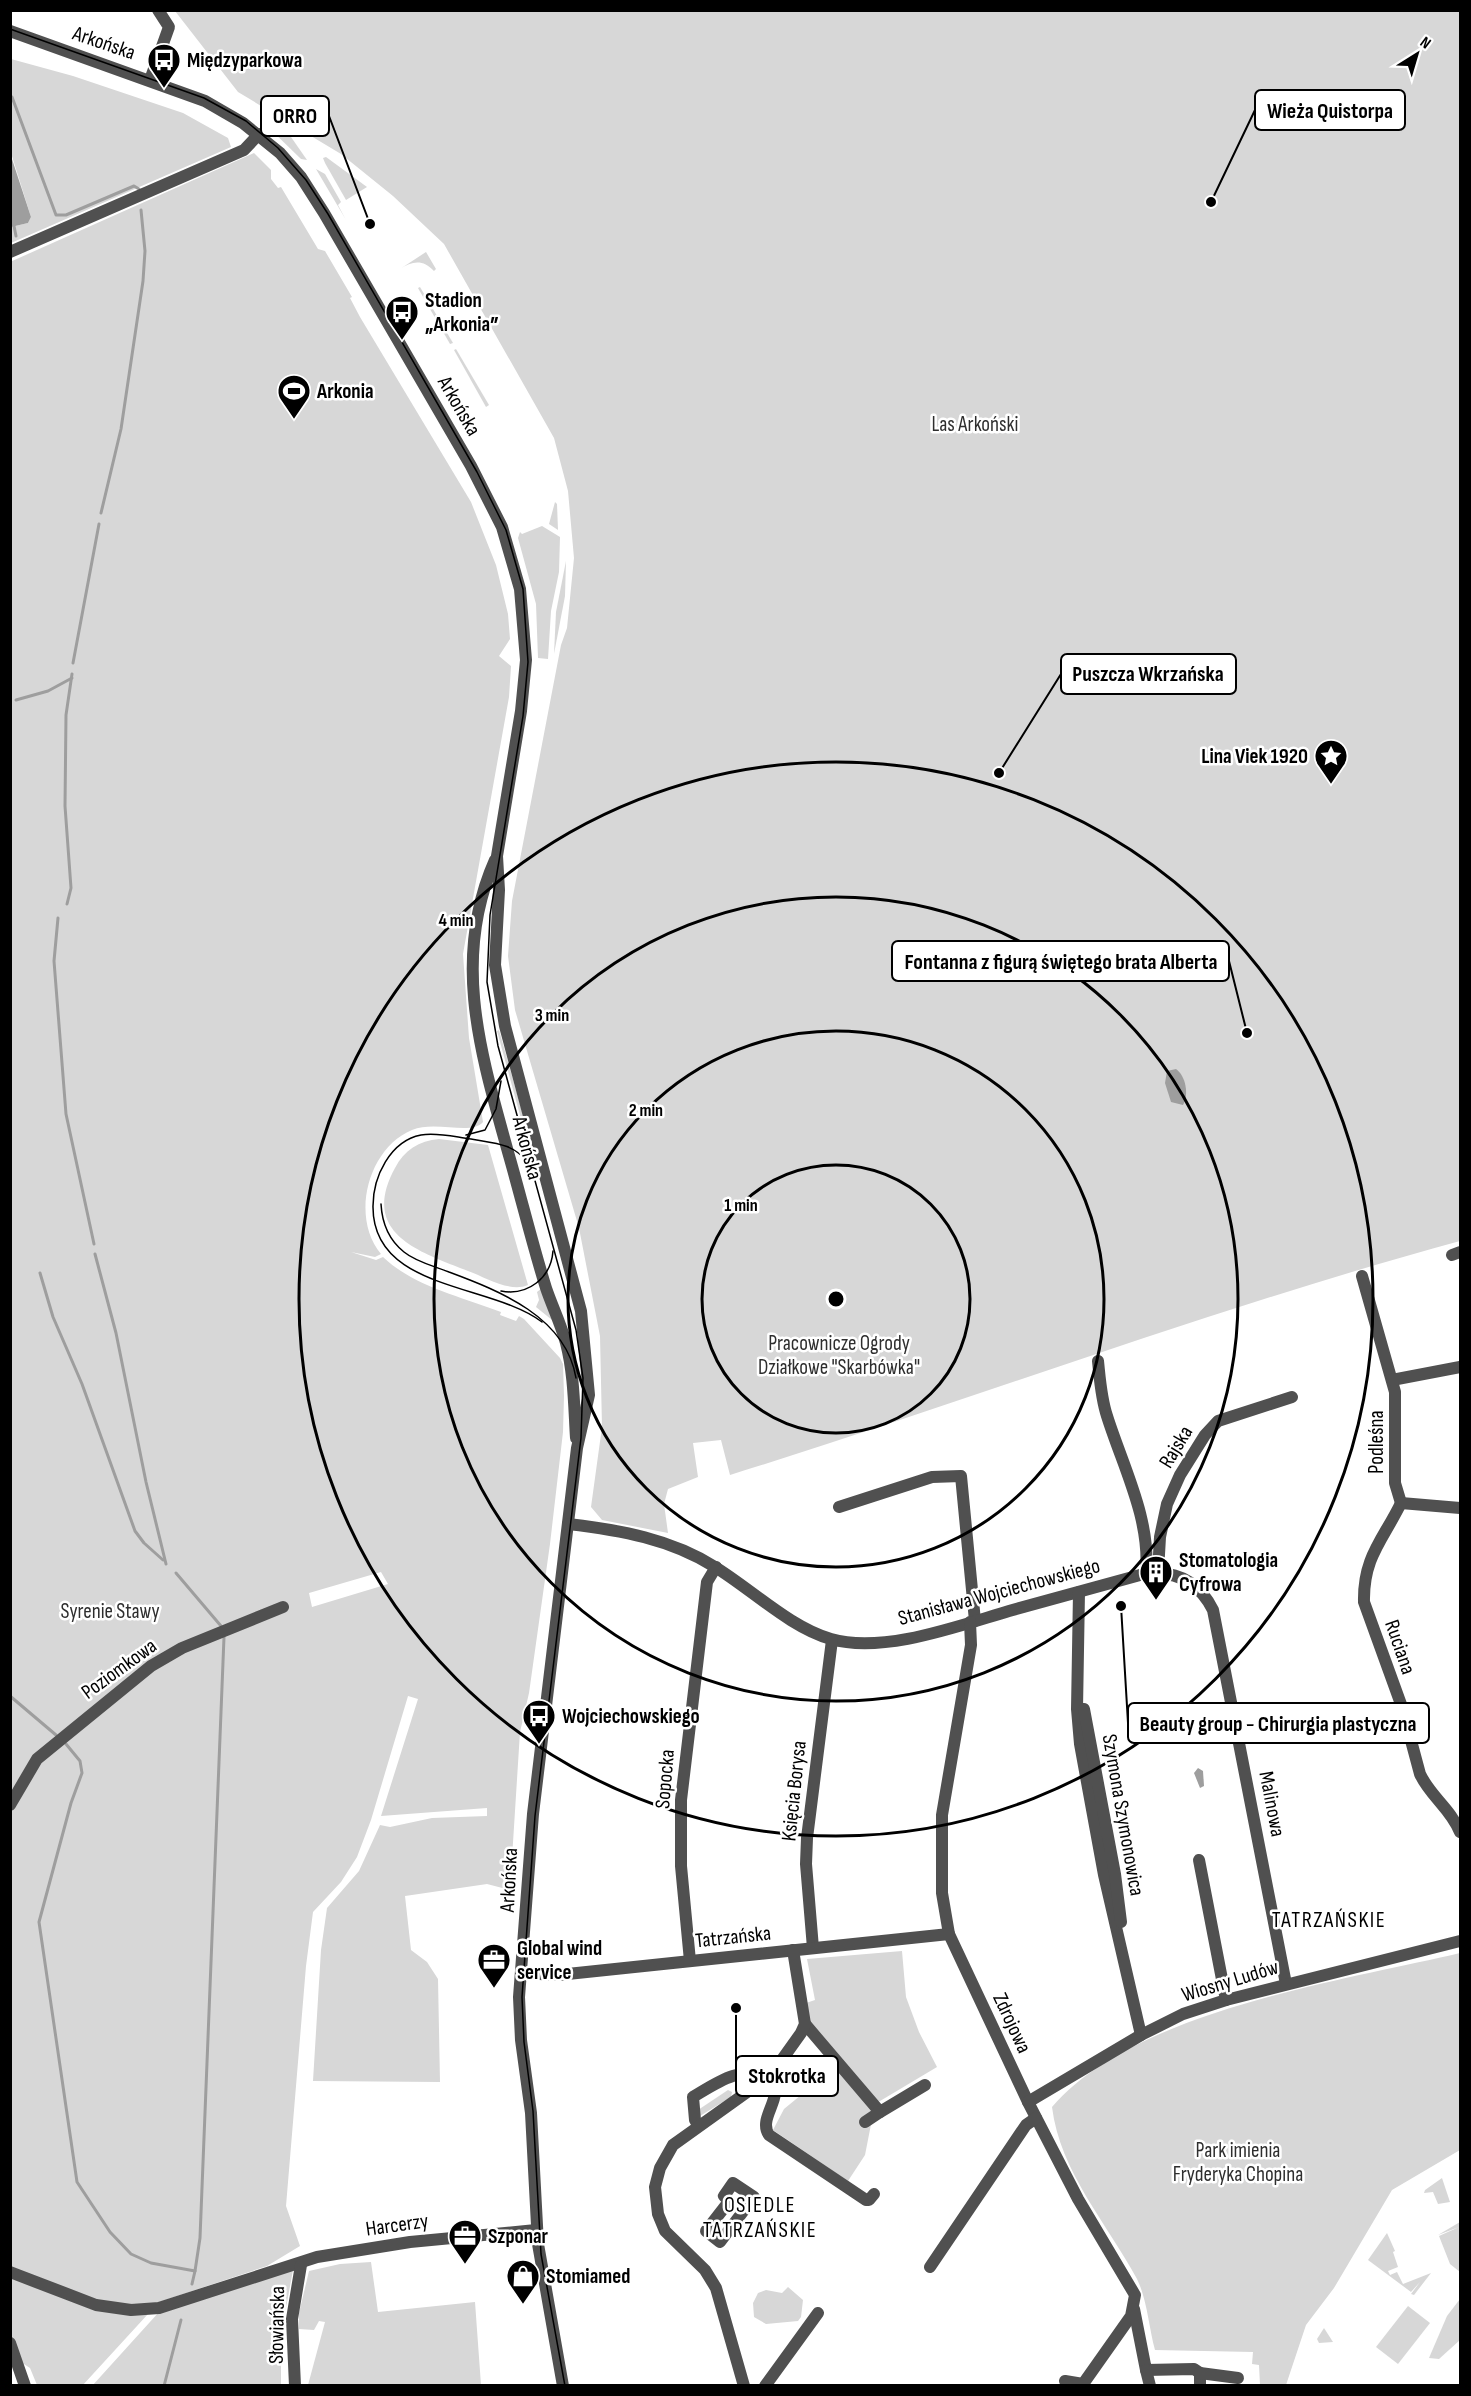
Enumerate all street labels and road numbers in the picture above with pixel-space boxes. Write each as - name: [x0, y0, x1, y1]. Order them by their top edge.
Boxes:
- street label: Arkońska: [69, 20, 139, 65]
- street label: Arkońska: [432, 371, 486, 440]
- street label: Arkońska: [506, 1113, 547, 1182]
- street label: Podleśna: [1364, 1410, 1389, 1474]
- street label: Rajska: [1154, 1421, 1198, 1473]
- street label: Stanisława Wojciechowskiego: [895, 1553, 1103, 1631]
- street label: Ruciana: [1379, 1616, 1421, 1678]
- street label: Poziomkowa: [76, 1633, 162, 1705]
- street label: Szymona Szymonowica: [1096, 1732, 1150, 1898]
- street label: Księcia Borysa: [776, 1740, 812, 1842]
- street label: Sopocka: [650, 1748, 680, 1810]
- street label: Malinowa: [1253, 1769, 1291, 1839]
- street label: Arkońska: [495, 1847, 523, 1914]
- street label: Tatrzańska: [694, 1921, 772, 1953]
- street label: Wiosny Ludów: [1179, 1954, 1282, 2008]
- street label: Zdrojowa: [987, 1989, 1037, 2057]
- street label: Harcerzy: [364, 2208, 430, 2242]
- street label: Słowiańska: [264, 2286, 290, 2364]

